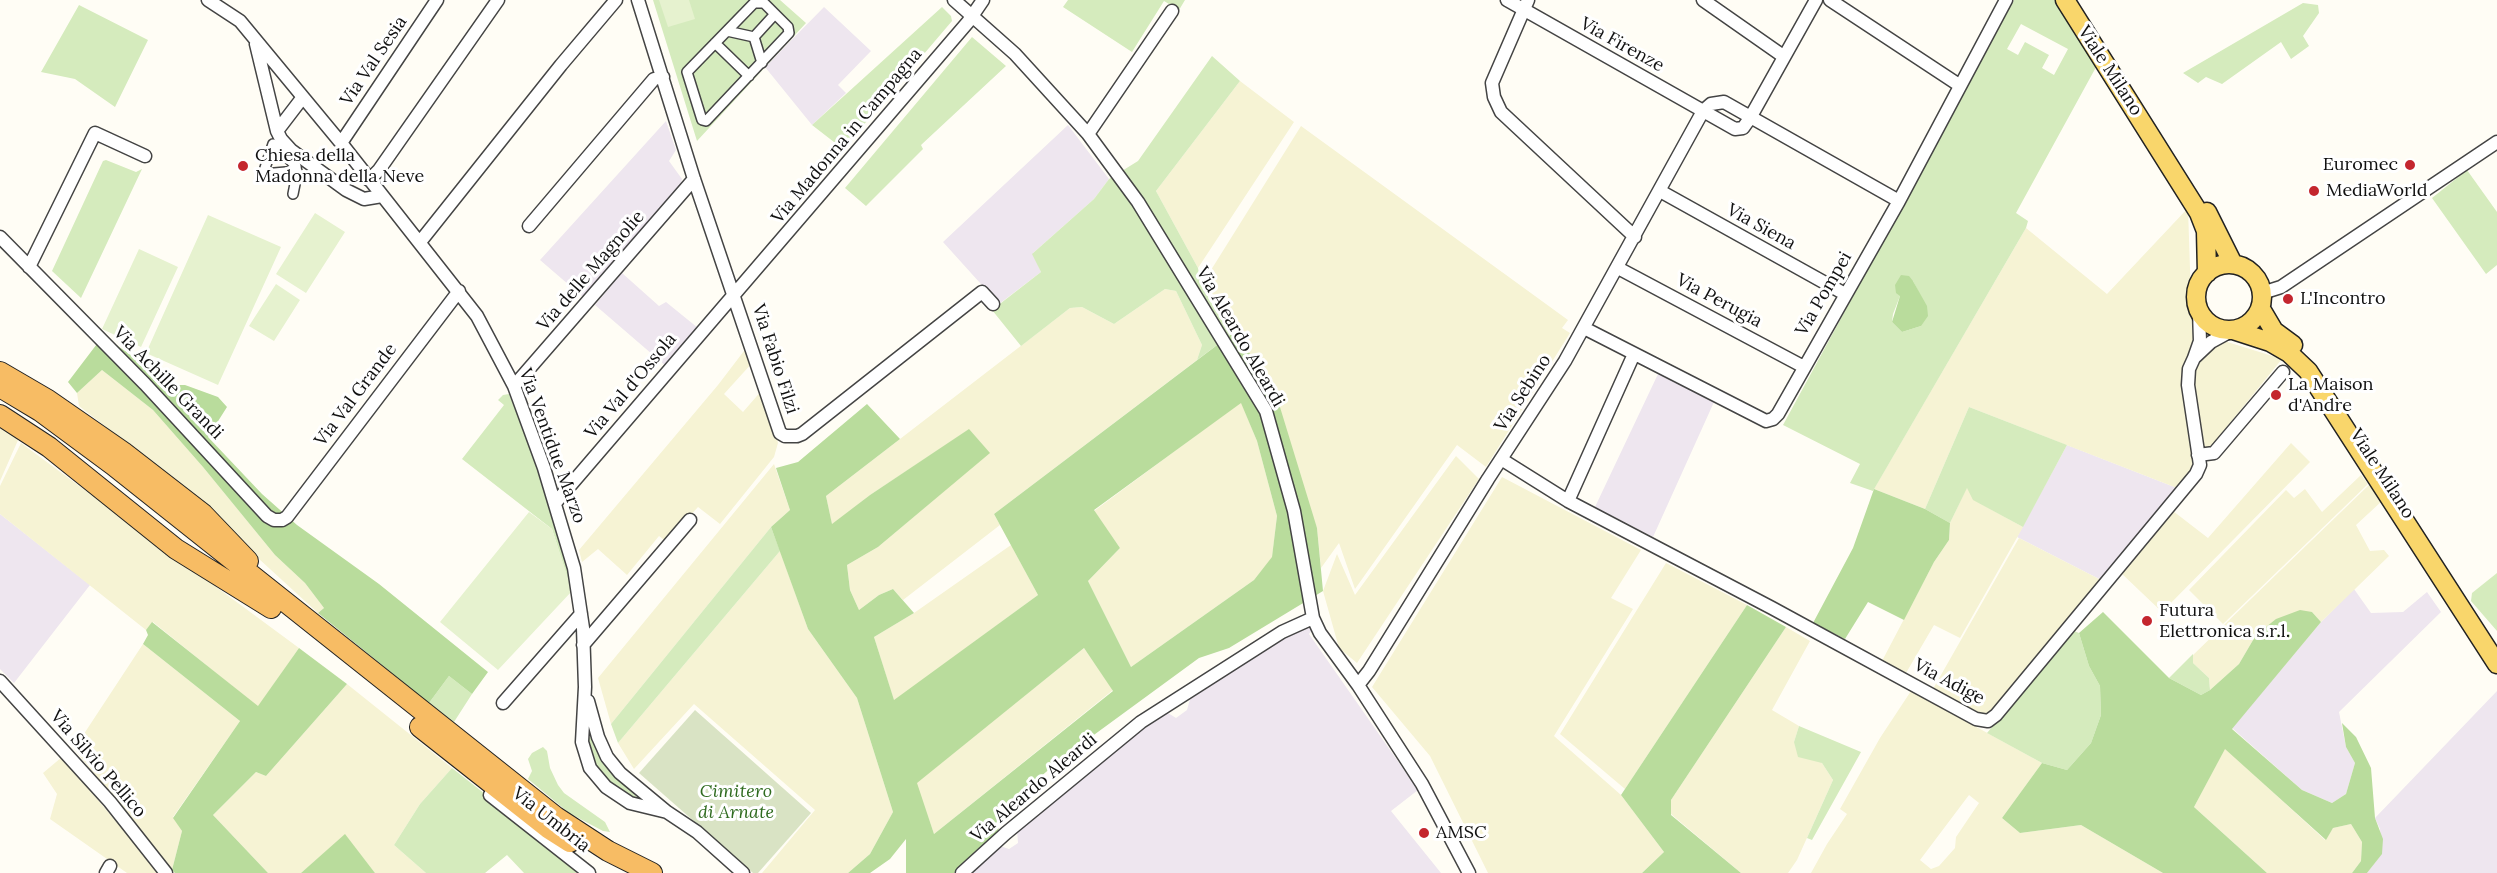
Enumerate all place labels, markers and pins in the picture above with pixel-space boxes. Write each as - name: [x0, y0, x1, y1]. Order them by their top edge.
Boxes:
- place label: Chiesa della Madonna della Neve: [255, 145, 424, 188]
- place label: Euromec: [2323, 154, 2398, 176]
- marker: Euromec: [2403, 158, 2417, 172]
- marker: Chiesa della Madonna della Neve: [236, 159, 250, 173]
- place label: MediaWorld: [2326, 180, 2427, 202]
- marker: MediaWorld: [2307, 184, 2321, 198]
- place label: L'Incontro: [2300, 288, 2385, 310]
- marker: L'Incontro: [2281, 292, 2295, 306]
- place label: La Maison d'Andre: [2288, 374, 2373, 416]
- marker: La Maison d'Andre: [2269, 388, 2283, 402]
- place label: Futura Elettronica s.r.l.: [2159, 600, 2290, 642]
- marker: Futura Elettronica s.r.l.: [2140, 614, 2154, 628]
- place label: AMSC: [1436, 822, 1487, 844]
- marker: AMSC: [1417, 826, 1431, 840]

